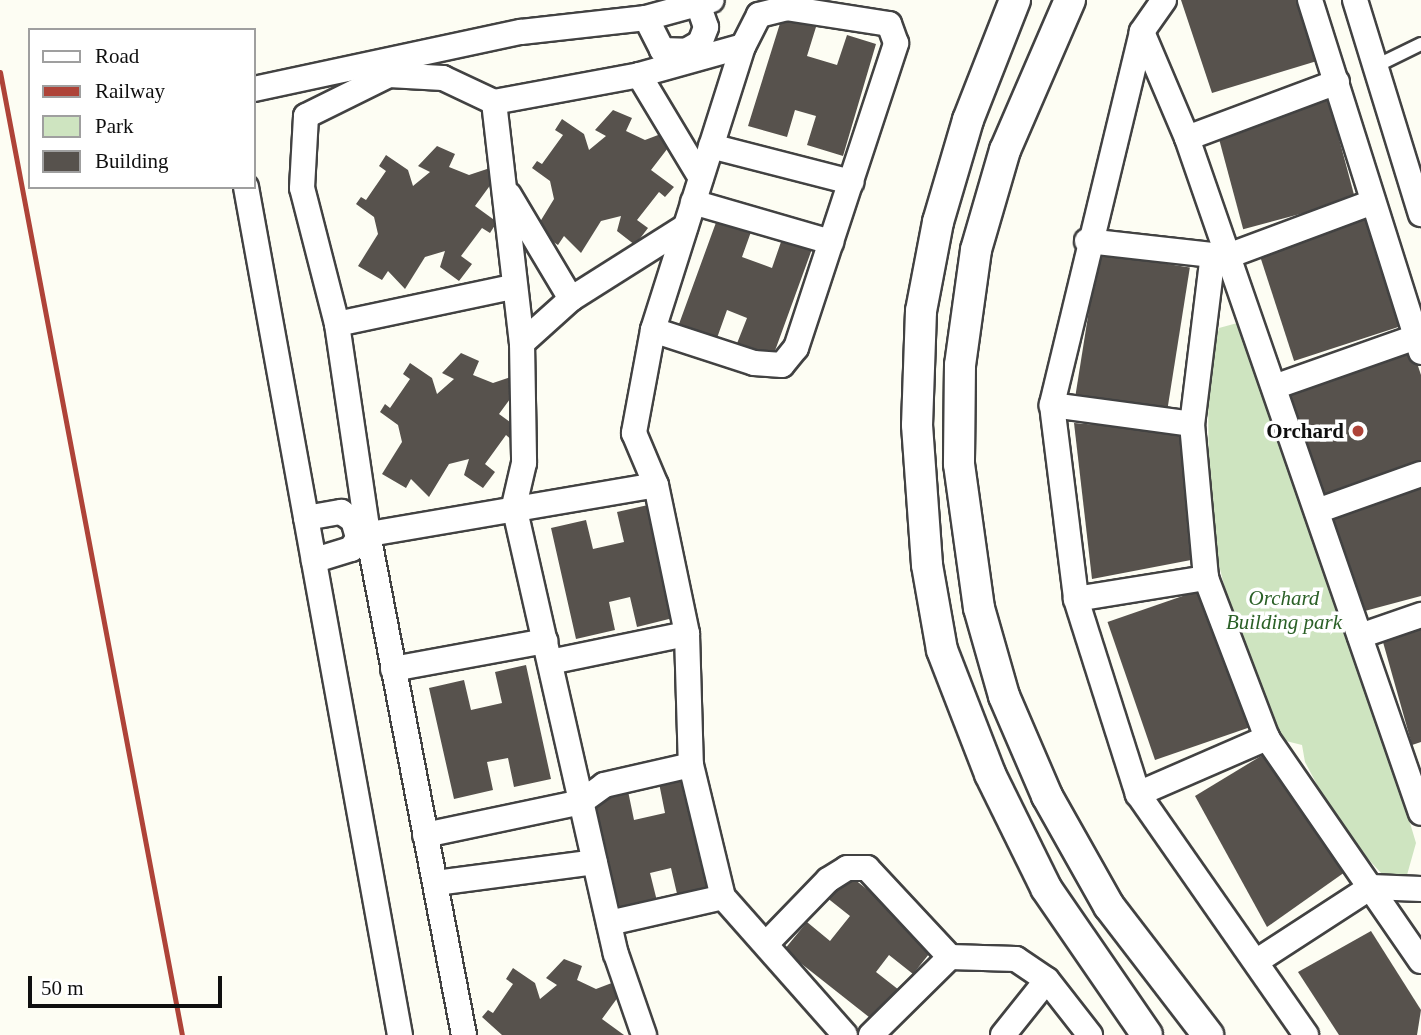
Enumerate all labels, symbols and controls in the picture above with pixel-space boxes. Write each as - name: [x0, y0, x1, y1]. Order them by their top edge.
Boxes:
- legend: [28, 28, 256, 189]
- text: Road: [95, 44, 139, 68]
- text: Railway: [95, 79, 165, 103]
- text: Park: [95, 114, 134, 138]
- text: Building: [95, 149, 169, 173]
- place label: Orchard: [1266, 418, 1344, 444]
- marker: Orchard: [1350, 423, 1366, 439]
- park label: Orchard Building park: [1226, 585, 1342, 635]
- scale bar: [32, 962, 226, 1006]
- text: 50 m: [41, 976, 84, 1000]

